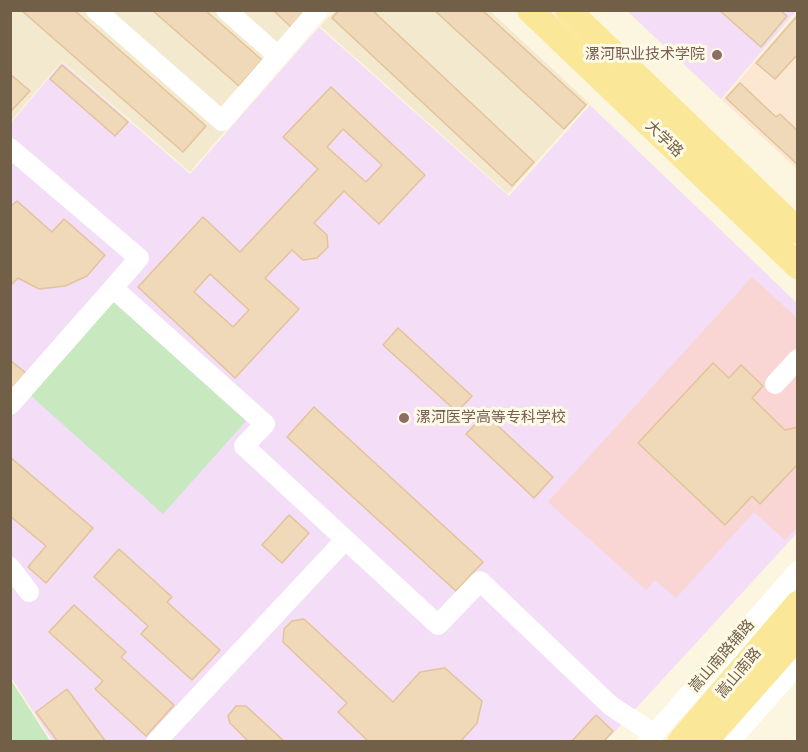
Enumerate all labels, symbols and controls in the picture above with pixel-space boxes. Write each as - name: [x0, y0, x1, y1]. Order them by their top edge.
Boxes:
- place label: 漯河职业技术学院: [585, 46, 705, 64]
- marker: 漯河职业技术学院: [710, 48, 724, 62]
- street label: 大学路: [642, 117, 686, 161]
- place label: 漯河医学高等专科学校: [416, 409, 566, 427]
- marker: 漯河医学高等专科学校: [397, 411, 411, 425]
- street label: 嵩山南路辅路: [686, 616, 758, 696]
- street label: 嵩山南路: [713, 644, 765, 702]

